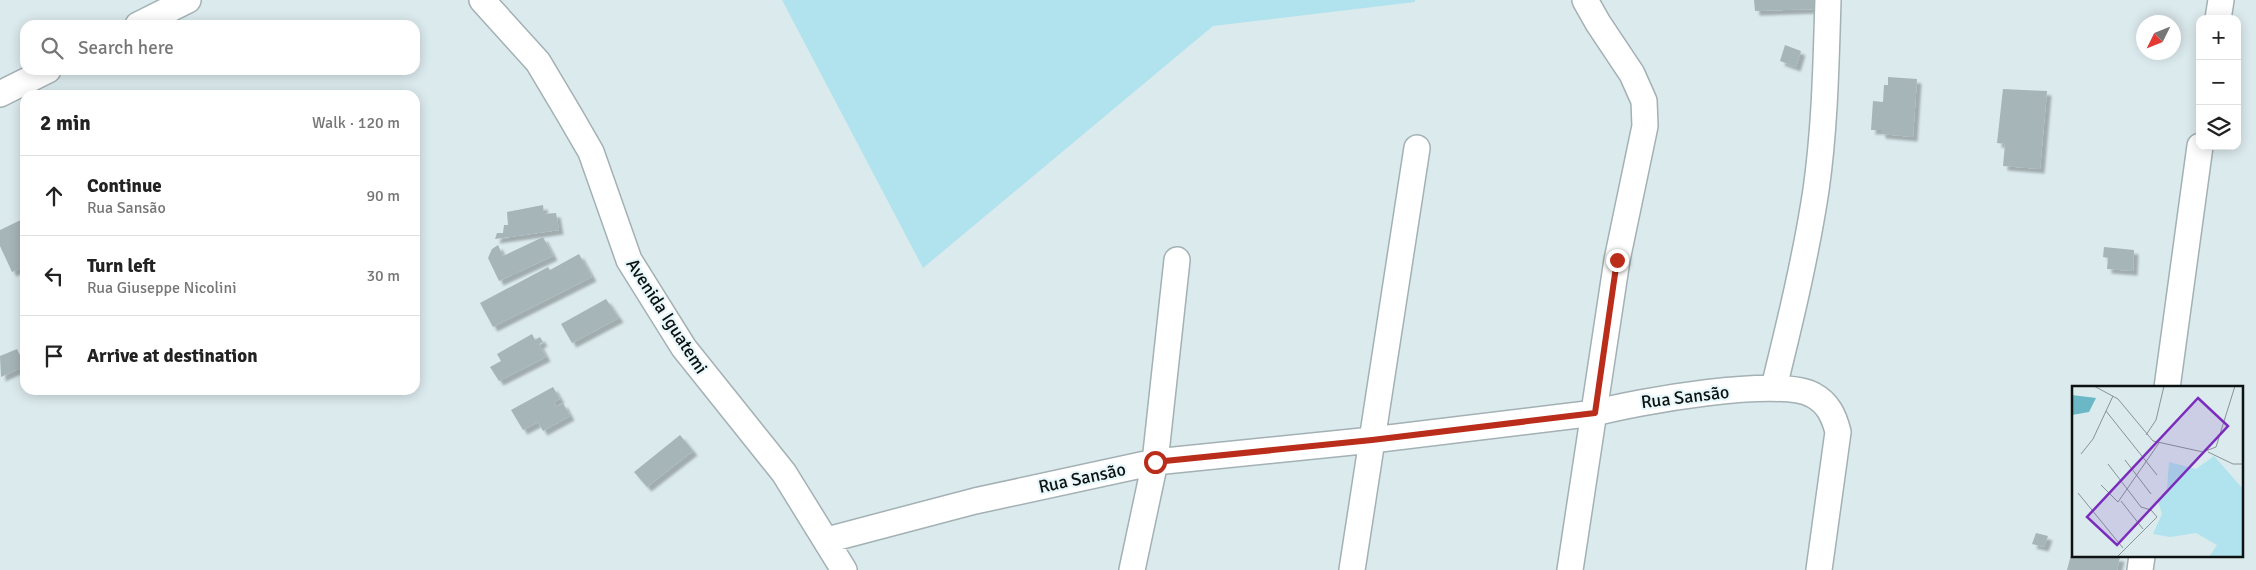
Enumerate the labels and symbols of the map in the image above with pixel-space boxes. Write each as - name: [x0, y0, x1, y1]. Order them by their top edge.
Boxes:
- north arrow: [2136, 15, 2181, 60]
- route end: [1606, 249, 1629, 272]
- street label: Avenida Iguatemi: [622, 254, 712, 378]
- street label: Rua Sansão: [1640, 381, 1730, 413]
- inset map: [2072, 386, 2244, 558]
- route start: [1144, 451, 1167, 474]
- street label: Rua Sansão: [1036, 458, 1128, 498]

